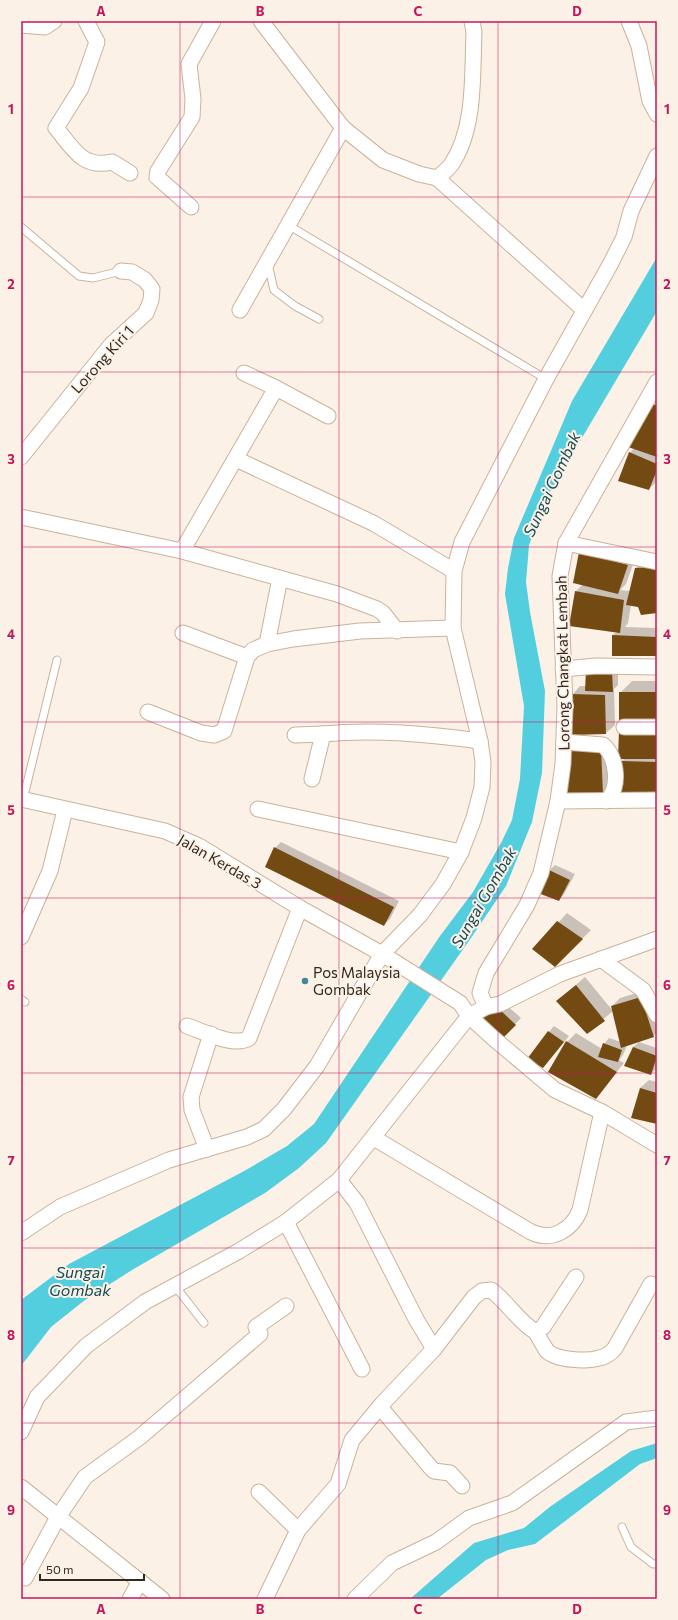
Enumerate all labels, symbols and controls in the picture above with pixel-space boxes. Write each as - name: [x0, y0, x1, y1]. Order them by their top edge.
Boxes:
- text: A: [96, 3, 106, 19]
- text: B: [256, 3, 265, 19]
- text: C: [414, 3, 423, 19]
- text: D: [572, 3, 582, 19]
- text: 1: [8, 101, 14, 117]
- text: 1: [664, 101, 670, 117]
- text: 2: [7, 276, 15, 292]
- text: 2: [663, 276, 671, 292]
- street label: Lorong Kiri 1: [67, 321, 137, 397]
- water label: Sungai Gombak: [518, 428, 584, 539]
- text: 3: [7, 451, 15, 467]
- text: 3: [663, 451, 671, 467]
- street label: Lorong Changkat Lembah: [551, 575, 573, 751]
- text: 4: [7, 626, 15, 642]
- text: 4: [663, 626, 671, 642]
- text: 5: [7, 802, 15, 818]
- text: 5: [663, 802, 671, 818]
- street label: Jalan Kerdas 3: [175, 830, 265, 892]
- water label: Sungai Gombak: [446, 843, 520, 951]
- place label: Pos Malaysia Gombak: [313, 963, 400, 998]
- marker: Pos Malaysia Gombak: [300, 976, 310, 986]
- text: 6: [7, 977, 15, 993]
- text: 6: [663, 977, 671, 993]
- text: 7: [7, 1152, 15, 1168]
- text: 7: [663, 1152, 671, 1168]
- water label: Sungai Gombak: [49, 1262, 111, 1299]
- text: 8: [7, 1327, 15, 1343]
- text: 8: [663, 1327, 671, 1343]
- text: 9: [7, 1502, 15, 1518]
- text: 9: [663, 1502, 671, 1518]
- scale bar: [40, 1556, 144, 1582]
- text: 50 m: [46, 1562, 74, 1576]
- text: A: [96, 1601, 106, 1617]
- text: B: [256, 1601, 265, 1617]
- text: C: [414, 1601, 423, 1617]
- text: D: [572, 1601, 582, 1617]

